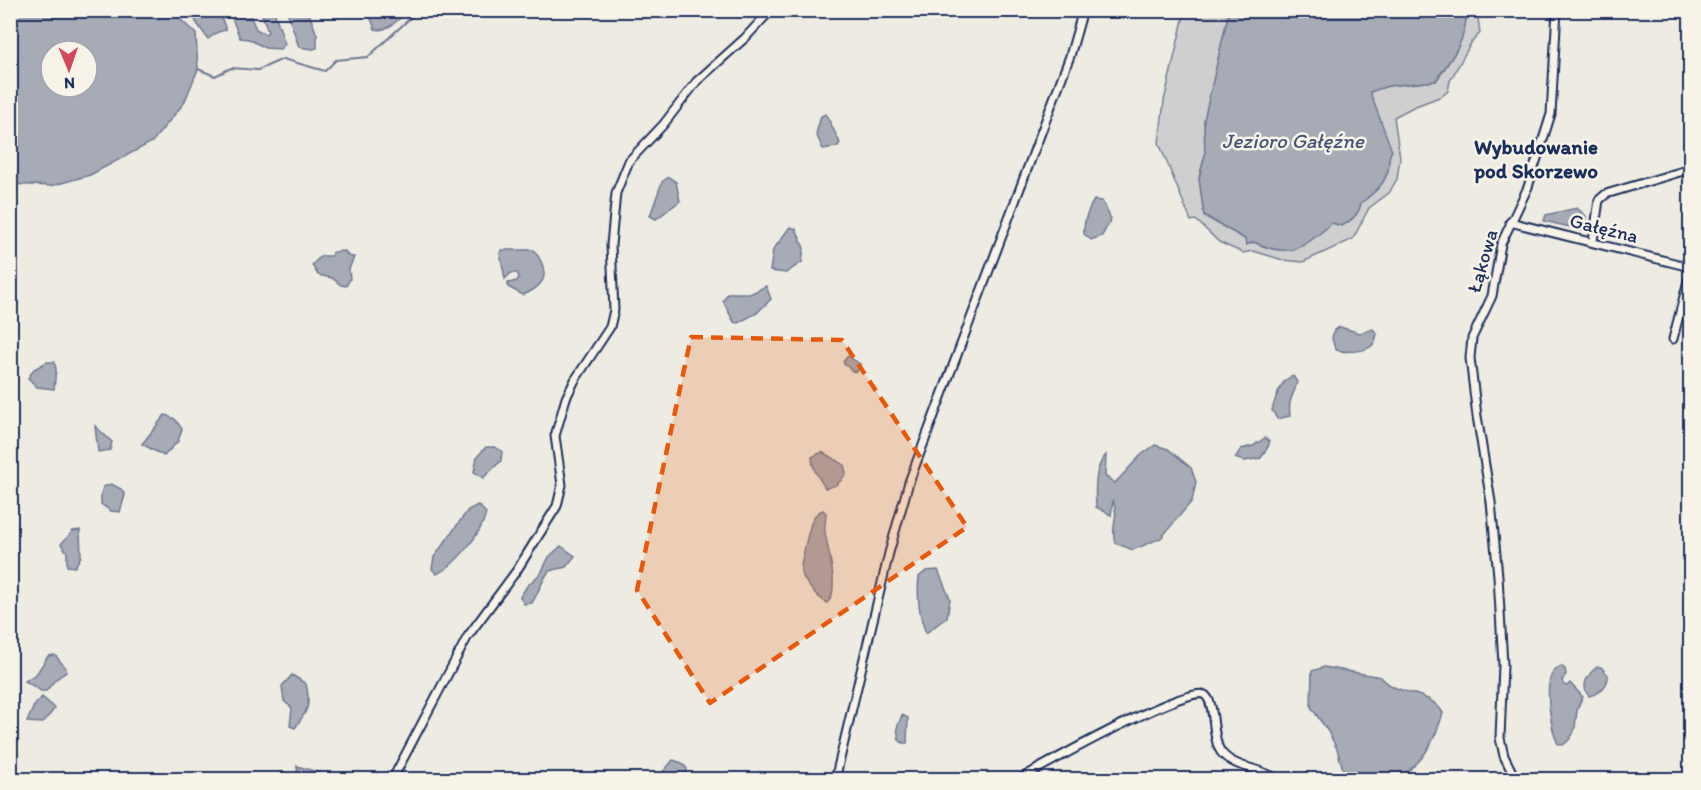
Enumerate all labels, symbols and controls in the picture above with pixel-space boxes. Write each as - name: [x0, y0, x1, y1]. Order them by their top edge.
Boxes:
- north arrow: [39, 39, 99, 99]
- text: N: [64, 74, 75, 93]
- water label: Jezioro Gałęźne: [1222, 128, 1365, 153]
- district label: Wybudowanie pod Skorzewo: [1473, 134, 1598, 184]
- street label: Gałęźna: [1567, 208, 1641, 248]
- street label: Łąkowa: [1462, 226, 1502, 295]

